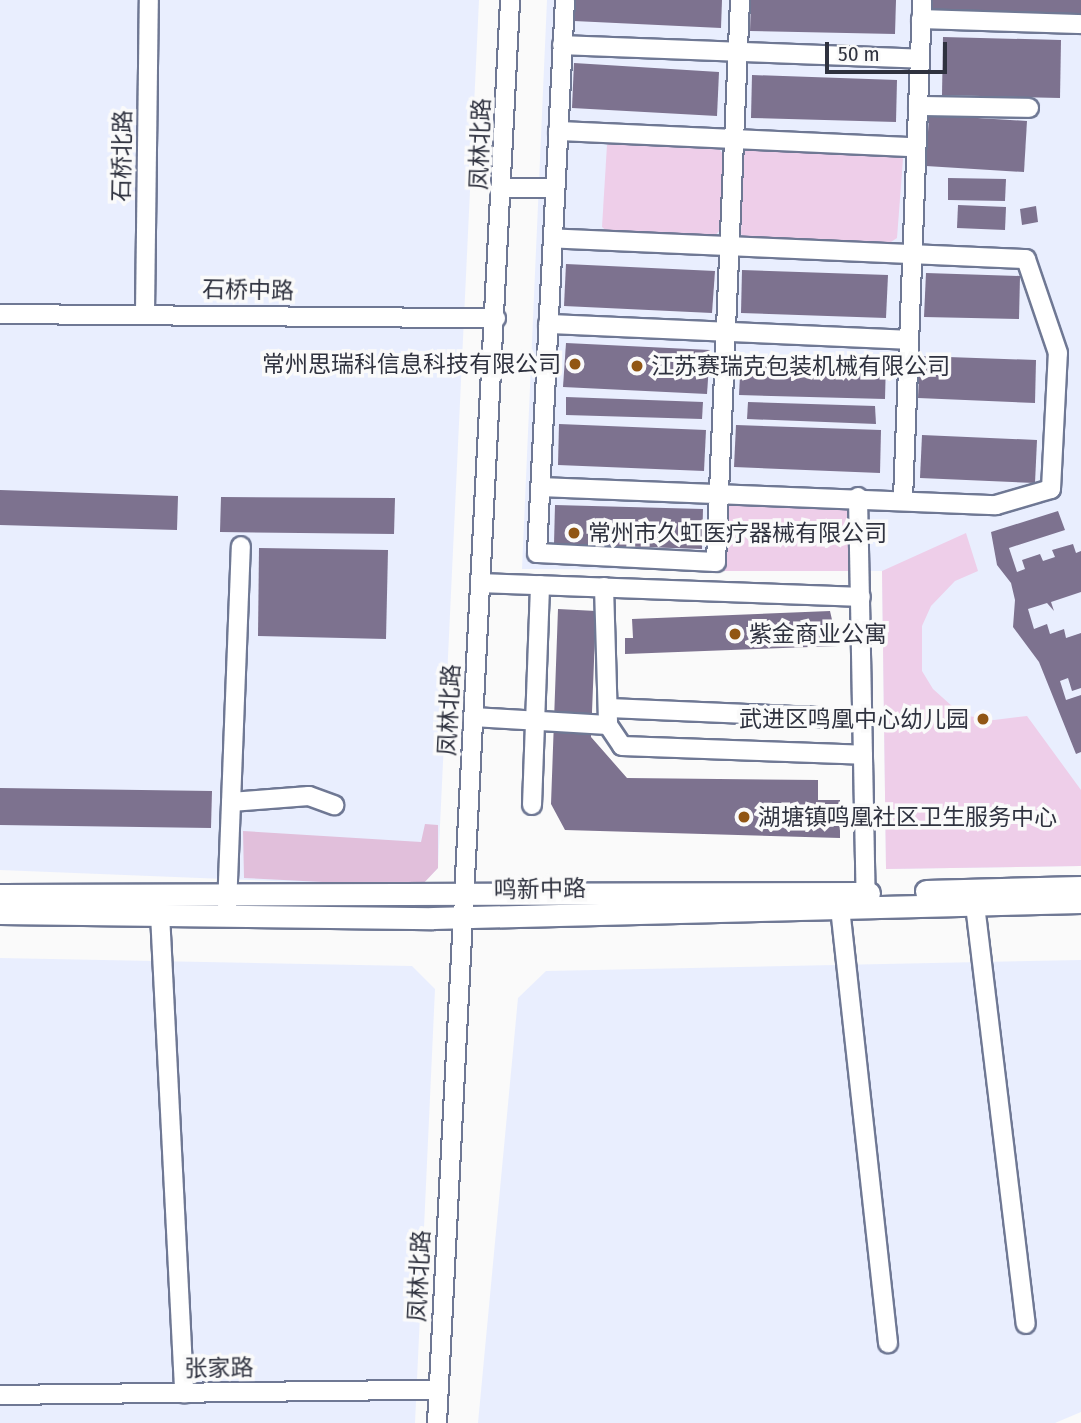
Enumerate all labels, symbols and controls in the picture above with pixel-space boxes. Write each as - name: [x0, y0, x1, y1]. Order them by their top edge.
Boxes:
- scale bar: [829, 28, 951, 72]
- text: 50 m: [838, 41, 880, 67]
- street label: 凤林北路: [465, 98, 495, 190]
- street label: 石桥北路: [107, 110, 137, 202]
- street label: 石桥中路: [202, 275, 294, 305]
- place label: 常州思瑞科信息科技有限公司: [262, 350, 561, 378]
- place label: 江苏赛瑞克包装机械有限公司: [651, 352, 950, 380]
- marker: 常州思瑞科信息科技有限公司: [567, 356, 583, 372]
- marker: 江苏赛瑞克包装机械有限公司: [629, 358, 645, 374]
- place label: 常州市久虹医疗器械有限公司: [588, 519, 887, 547]
- marker: 常州市久虹医疗器械有限公司: [566, 525, 582, 541]
- place label: 紫金商业公寓: [749, 620, 887, 648]
- marker: 紫金商业公寓: [727, 626, 743, 642]
- street label: 凤林北路: [433, 663, 465, 757]
- place label: 武进区鸣凰中心幼儿园: [739, 705, 969, 733]
- marker: 武进区鸣凰中心幼儿园: [975, 711, 991, 727]
- place label: 湖塘镇鸣凰社区卫生服务中心: [758, 803, 1057, 831]
- marker: 湖塘镇鸣凰社区卫生服务中心: [736, 809, 752, 825]
- street label: 鸣新中路: [494, 874, 586, 904]
- street label: 凤林北路: [403, 1229, 435, 1323]
- street label: 张家路: [184, 1354, 254, 1382]

